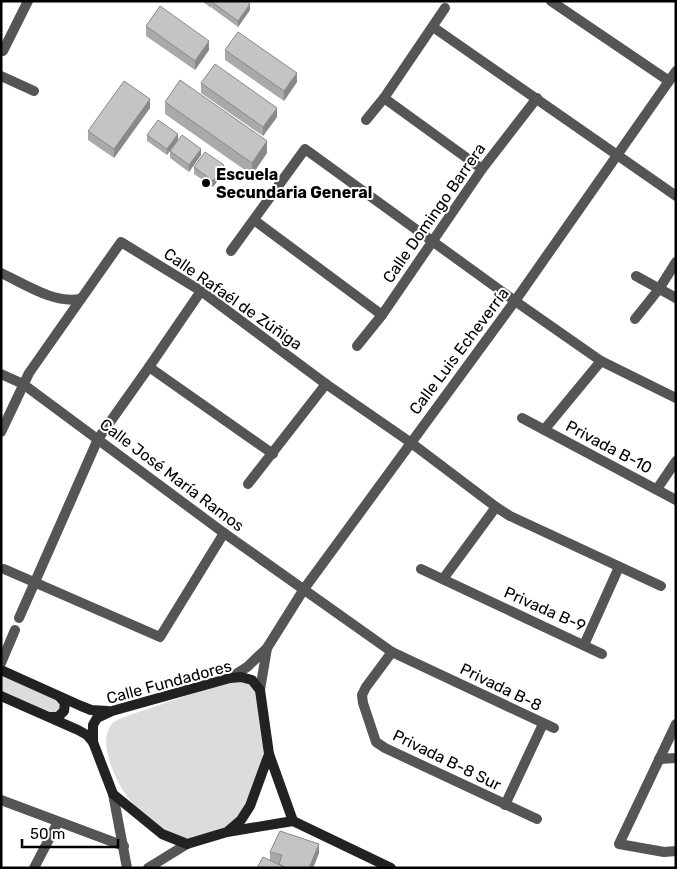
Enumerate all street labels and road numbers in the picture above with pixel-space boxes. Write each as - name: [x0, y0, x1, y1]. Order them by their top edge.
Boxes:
- street label: Calle Domingo Barrera: [379, 140, 489, 286]
- street label: Calle Rafaél de Zúñiga: [160, 244, 306, 354]
- street label: Calle Luis Echeverría: [405, 284, 513, 418]
- street label: Calle José María Ramos: [96, 415, 248, 535]
- street label: Privada B-10: [563, 416, 655, 478]
- street label: Privada B-9: [501, 583, 589, 635]
- street label: Calle Fundadores: [104, 656, 234, 708]
- street label: Privada B-8: [457, 659, 545, 715]
- street label: Privada B-8 Sur: [390, 726, 504, 794]

